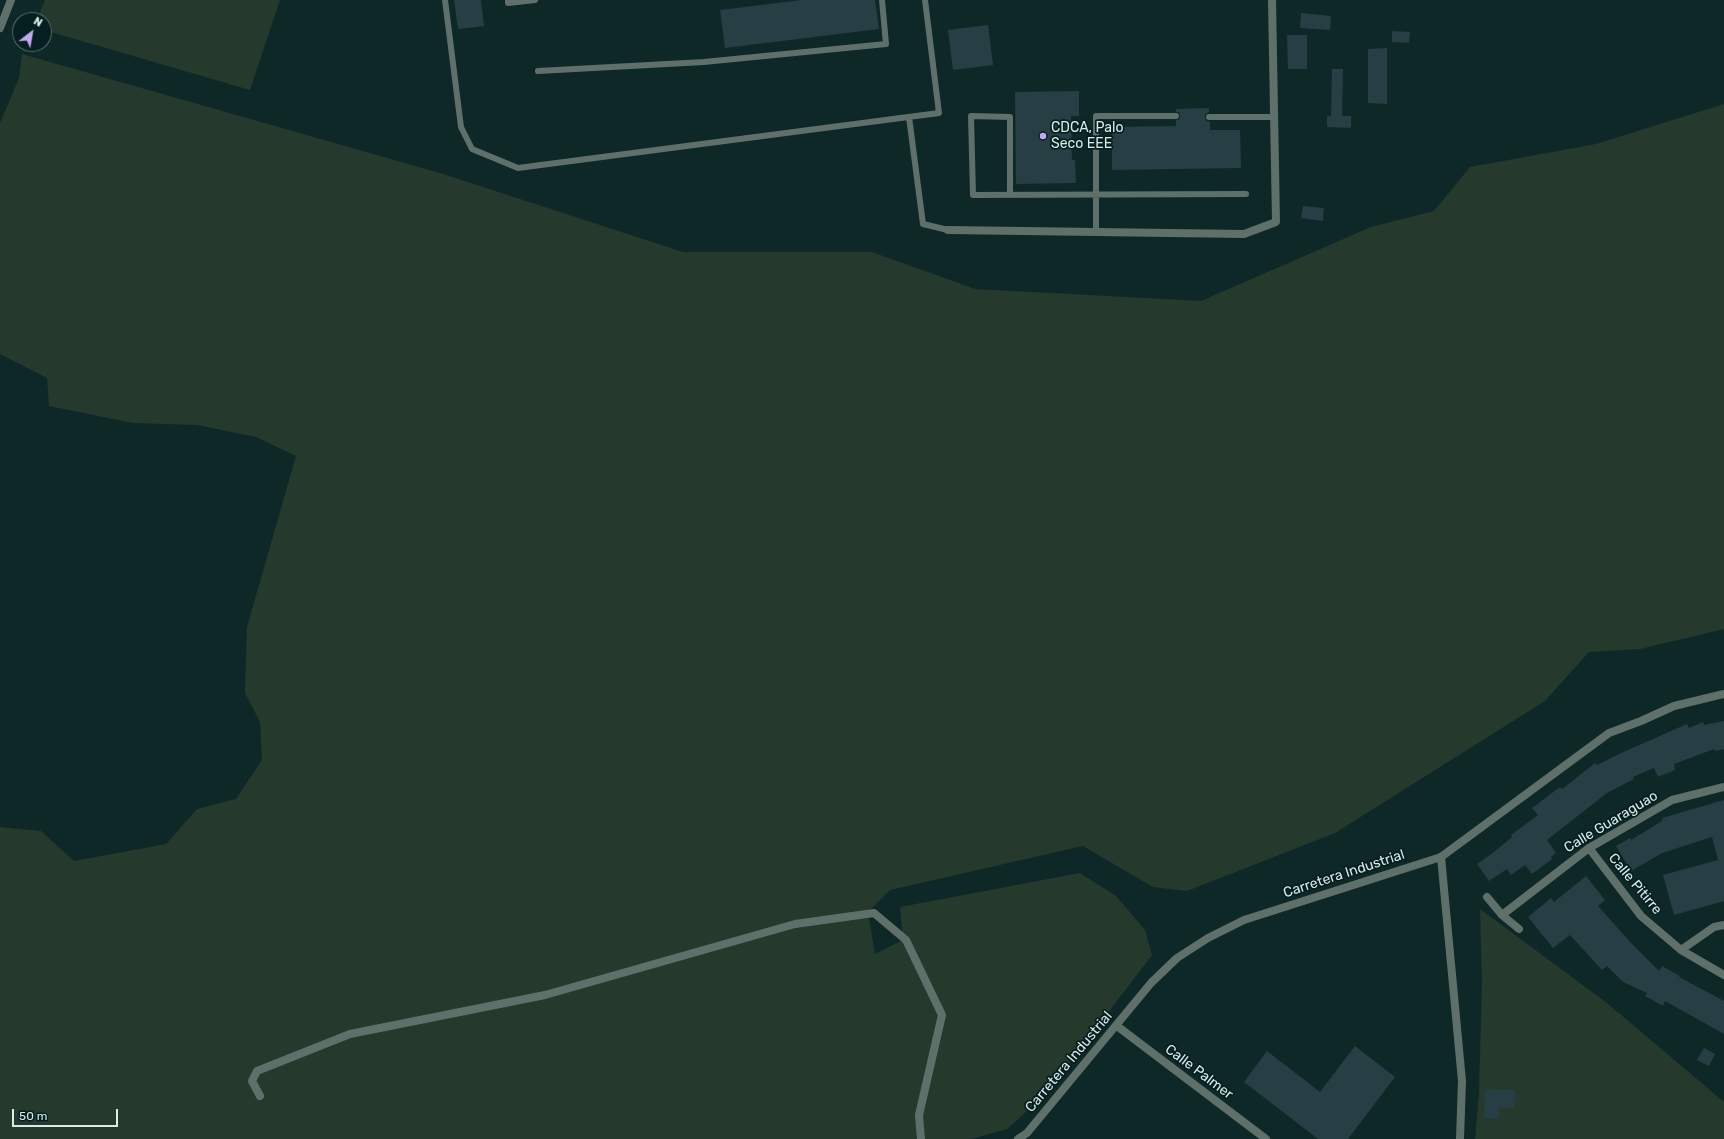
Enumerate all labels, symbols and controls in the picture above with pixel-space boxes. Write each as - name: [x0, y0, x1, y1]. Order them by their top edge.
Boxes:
- north arrow: [12, 12, 52, 52]
- text: N: [31, 15, 45, 30]
- place label: CDCA, Palo Seco EEE: [1051, 120, 1124, 152]
- marker: CDCA, Palo Seco EEE: [1038, 131, 1048, 141]
- street label: Calle Guaraguao: [1561, 787, 1661, 857]
- street label: Carretera Industrial: [1281, 846, 1407, 902]
- street label: Calle Pitirre: [1605, 850, 1665, 918]
- street label: Carretera Industrial: [1022, 1008, 1116, 1116]
- street label: Calle Palmer: [1162, 1041, 1236, 1103]
- scale bar: [14, 1101, 120, 1127]
- text: 50 m: [19, 1109, 47, 1123]

